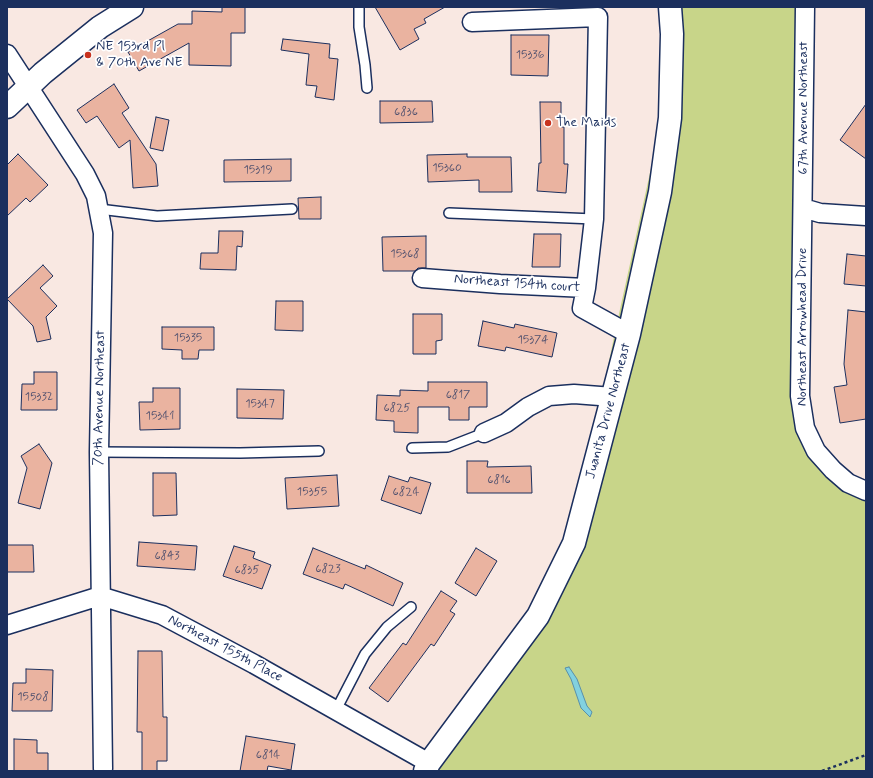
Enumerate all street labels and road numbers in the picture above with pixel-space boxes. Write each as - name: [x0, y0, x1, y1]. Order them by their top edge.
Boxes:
- street label: 67th Avenue Northeast: [796, 41, 812, 175]
- street label: Northeast Arrowhead Drive: [795, 248, 811, 406]
- street label: Northeast 154th court: [453, 271, 581, 297]
- street label: 70th Avenue Northeast: [90, 330, 110, 466]
- street label: Juanita Drive Northeast: [583, 341, 635, 481]
- street label: Northeast 155th Place: [165, 612, 285, 686]

